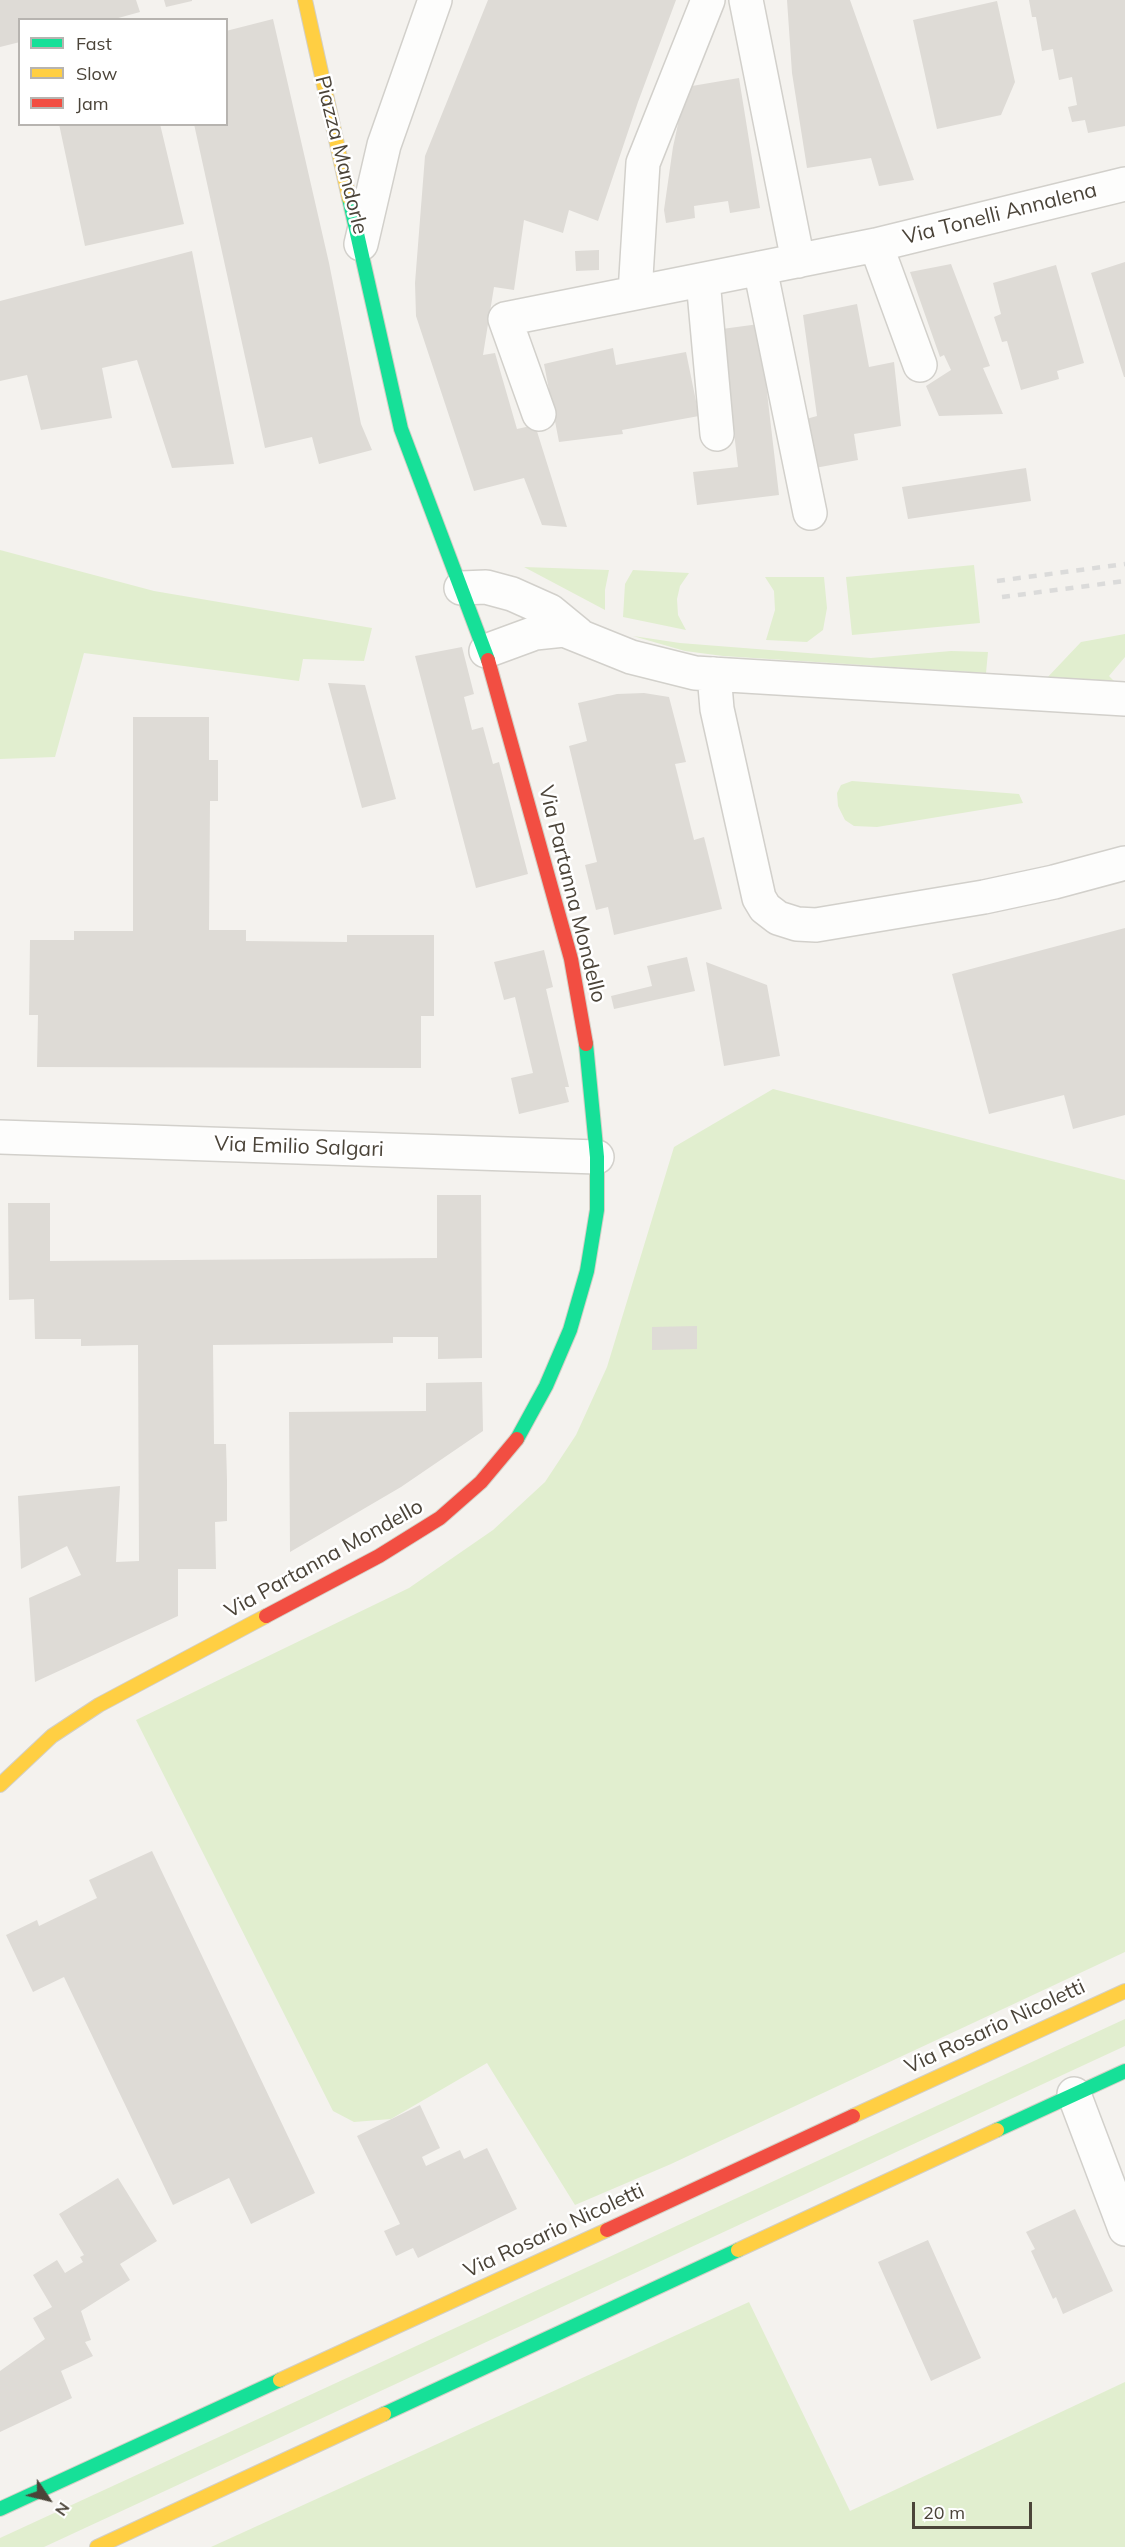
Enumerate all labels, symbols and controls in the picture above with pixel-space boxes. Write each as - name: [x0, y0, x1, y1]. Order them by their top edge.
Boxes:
- legend: [18, 18, 228, 126]
- text: Fast: [76, 32, 112, 55]
- text: Slow: [76, 62, 117, 85]
- street label: Piazza Mandorle: [309, 73, 373, 237]
- text: Jam: [76, 92, 109, 115]
- street label: Via Tonelli Annalena: [900, 178, 1100, 250]
- street label: Via Partanna Mondello: [533, 783, 611, 1005]
- street label: Via Emilio Salgari: [214, 1131, 384, 1163]
- street label: Via Partanna Mondello: [221, 1494, 427, 1624]
- street label: Via Rosario Nicoletti: [901, 1974, 1089, 2080]
- street label: Via Rosario Nicoletti: [460, 2178, 648, 2284]
- north arrow: [18, 2469, 78, 2529]
- scale bar: [915, 2490, 1035, 2528]
- text: N: [51, 2499, 74, 2520]
- text: 20 m: [923, 2501, 965, 2524]

